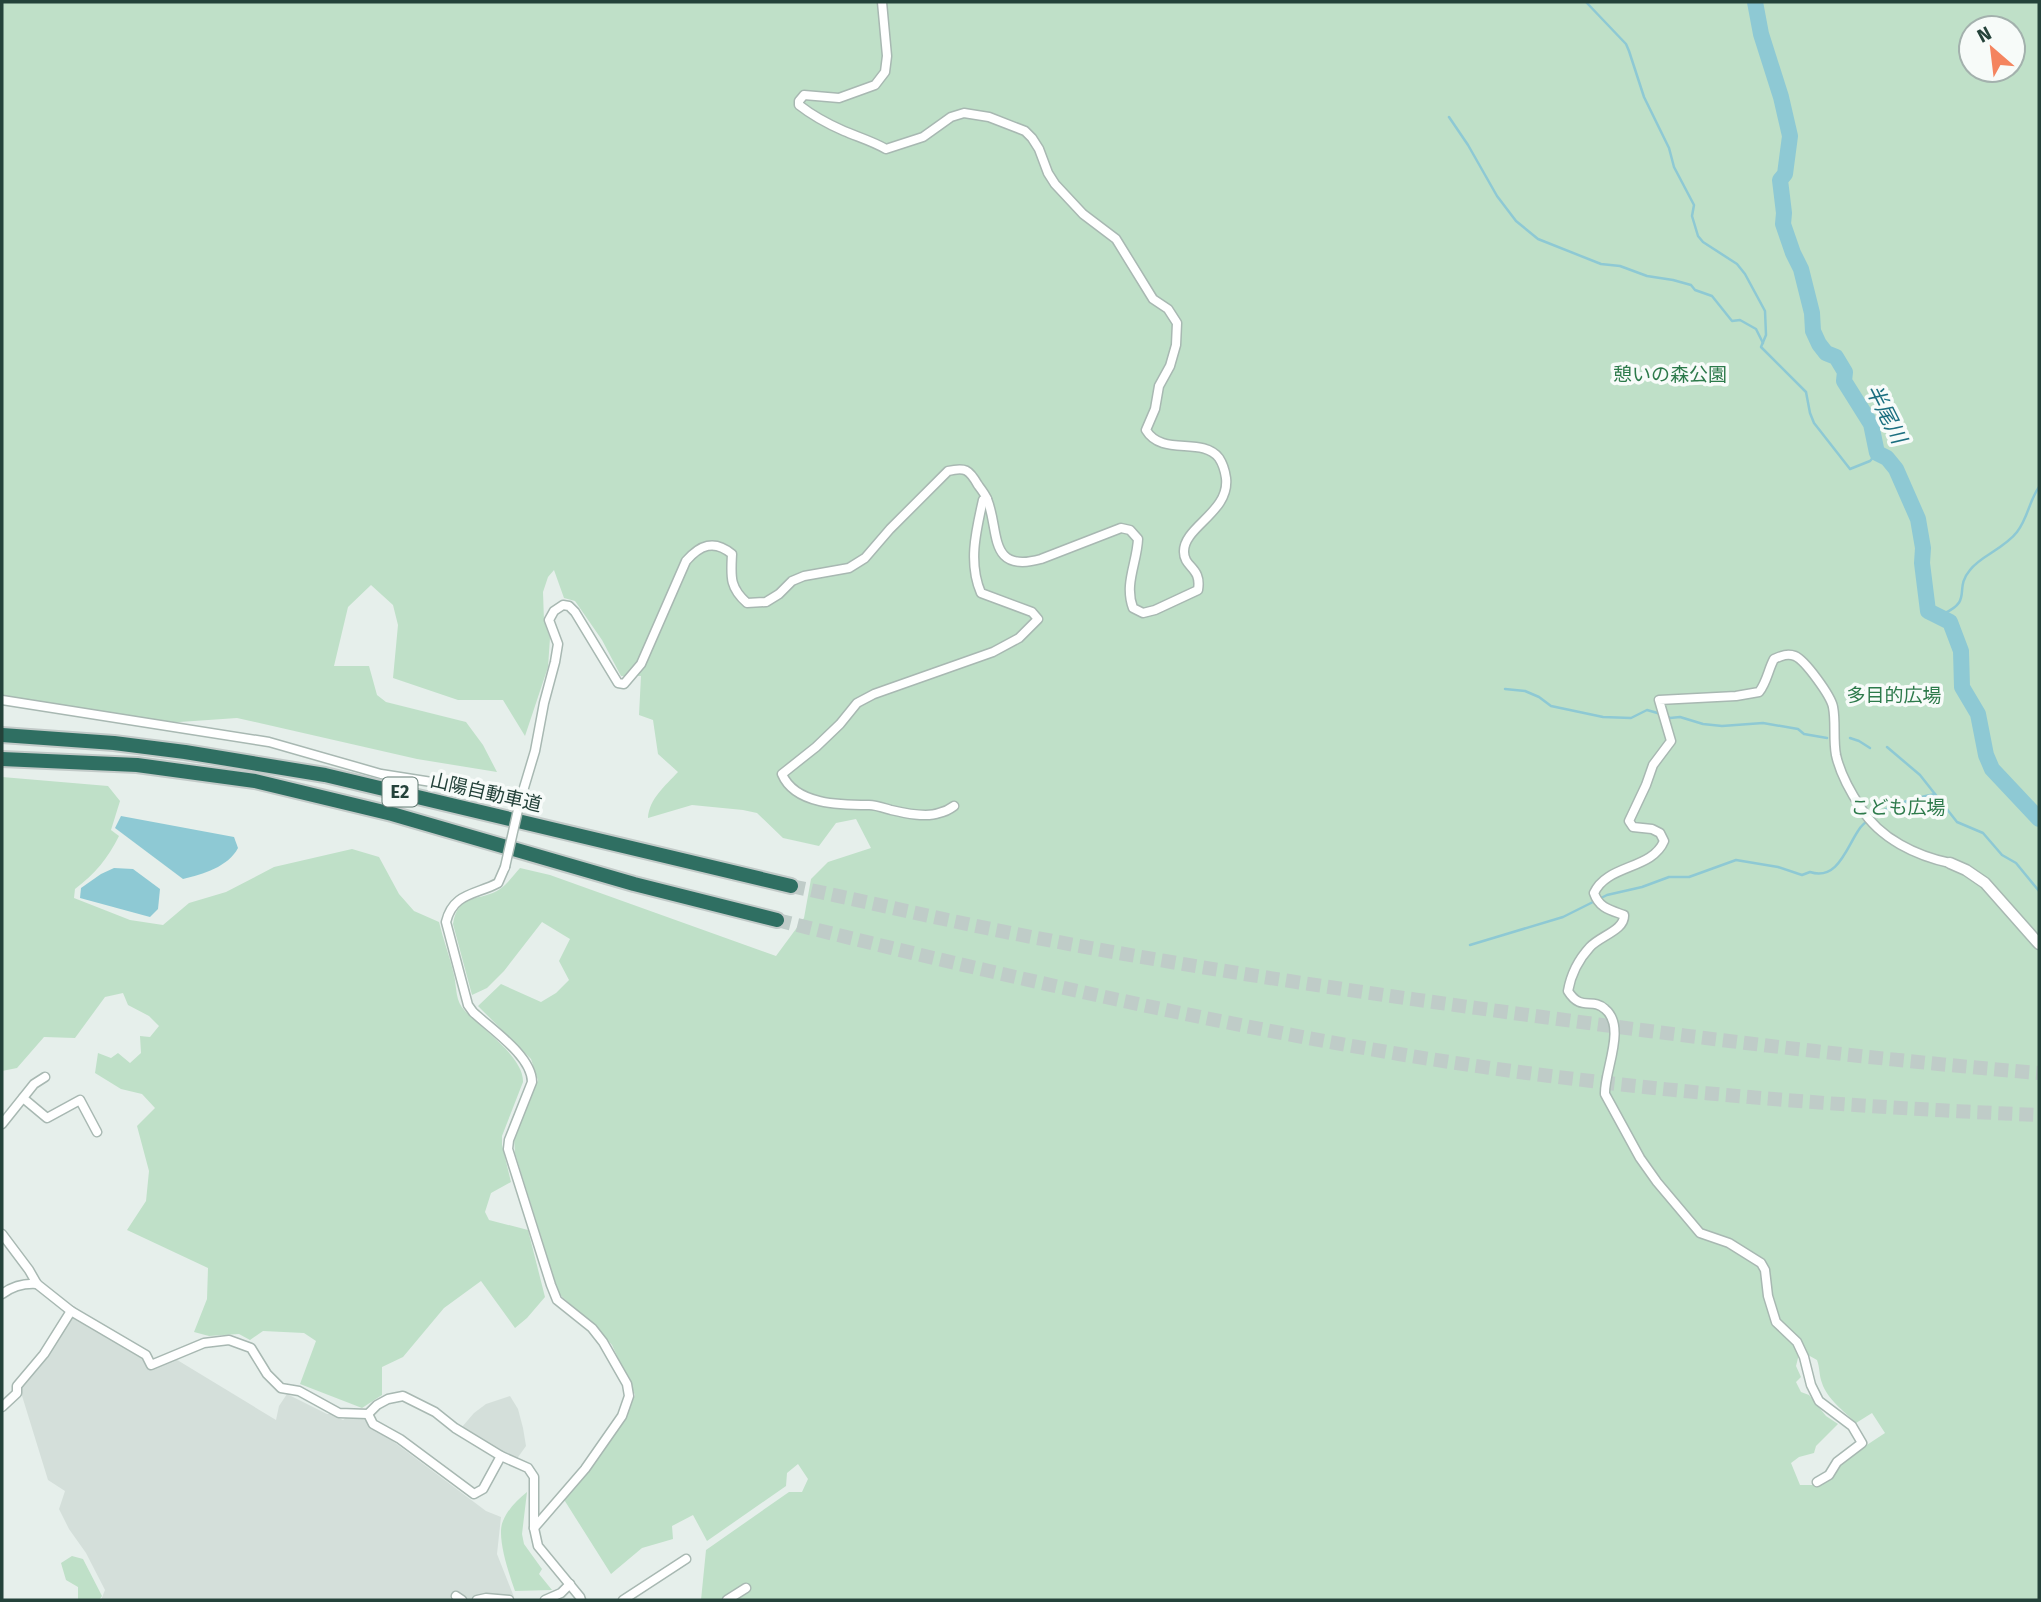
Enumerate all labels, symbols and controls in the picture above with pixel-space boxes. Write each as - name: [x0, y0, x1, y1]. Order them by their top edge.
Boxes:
- north arrow: [1957, 14, 2027, 84]
- text: N: [1973, 21, 1995, 48]
- park label: 憩いの森公園: [1613, 363, 1727, 386]
- water label: 半尾川: [1860, 380, 1913, 450]
- park label: 多目的広場: [1846, 684, 1942, 707]
- street label: 山陽自動車道: [428, 768, 544, 817]
- road number: E2: [382, 778, 418, 806]
- park label: こども広場: [1850, 796, 1946, 819]

